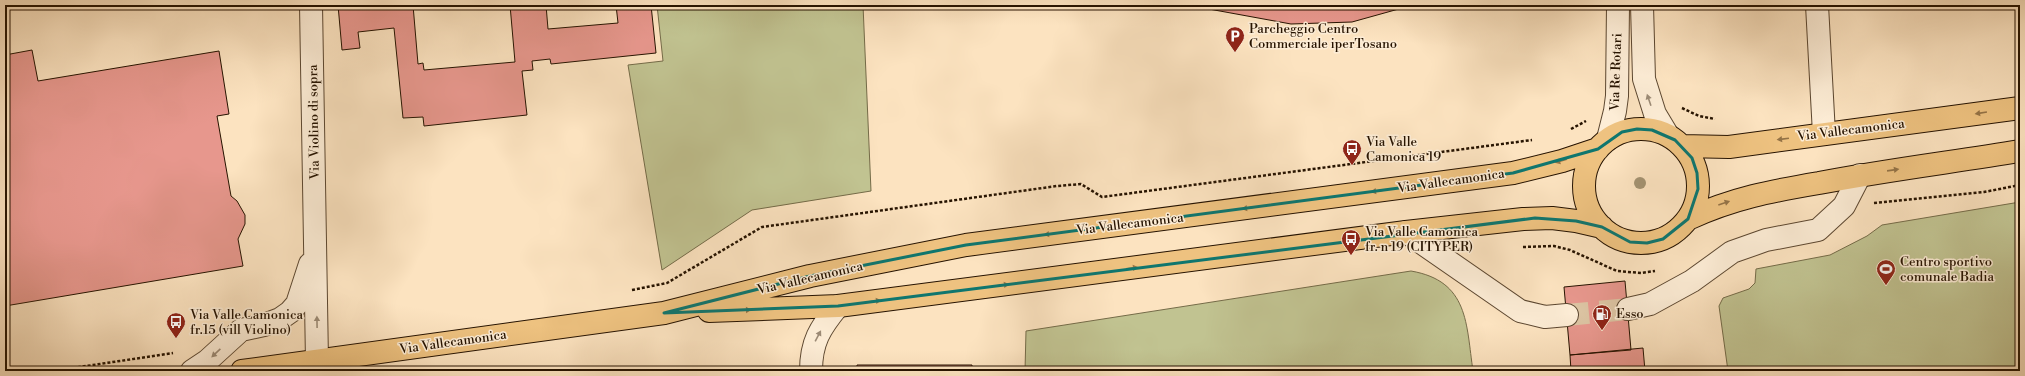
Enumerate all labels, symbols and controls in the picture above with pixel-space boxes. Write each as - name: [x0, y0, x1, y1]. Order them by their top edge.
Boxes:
- place label: Parcheggio Centro Commerciale iperTosano: [1249, 21, 1397, 52]
- parking icon: Parcheggio Centro Commerciale iperTosano: [1224, 25, 1246, 53]
- street label: Via Re Rotari: [1607, 33, 1625, 112]
- street label: Via Violino di sopra: [305, 64, 323, 181]
- one-way arrow: [1646, 93, 1652, 105]
- one-way arrow: [1975, 110, 1988, 116]
- street label: Via Vallecamonica: [1795, 115, 1906, 145]
- place label: Via Valle Camonica 19: [1365, 134, 1441, 165]
- one-way arrow: [1777, 136, 1789, 142]
- bus stop icon: Via Valle Camonica 19: [1341, 138, 1363, 166]
- one-way arrow: [1554, 158, 1566, 164]
- street label: Via Vallecamonica: [1395, 165, 1506, 197]
- one-way arrow: [1887, 167, 1899, 173]
- one-way arrow: [1371, 188, 1383, 194]
- one-way arrow: [1718, 200, 1730, 206]
- one-way arrow: [1242, 205, 1254, 211]
- street label: Via Vallecamonica: [1074, 209, 1185, 239]
- place label: Via Valle Camonica fr. n 19 (CITYPER): [1364, 224, 1479, 255]
- bus stop icon: Via Valle Camonica fr. n 19 (CITYPER): [1340, 228, 1362, 256]
- one-way arrow: [1044, 231, 1056, 238]
- place label: Centro sportivo comunale Badia: [1900, 254, 1994, 285]
- street label: Via Vallecamonica: [755, 258, 865, 298]
- sports icon: Centro sportivo comunale Badia: [1875, 258, 1897, 286]
- one-way arrow: [1126, 265, 1138, 271]
- one-way arrow: [997, 282, 1010, 288]
- one-way arrow: [868, 298, 881, 304]
- fuel station icon: Esso: [1591, 303, 1613, 331]
- place label: Esso: [1616, 306, 1644, 322]
- place label: Via Valle Camonica fr.15 (vill Violino): [189, 307, 304, 338]
- one-way arrow: [739, 307, 752, 313]
- bus stop icon: Via Valle Camonica fr.15 (vill Violino): [165, 311, 187, 339]
- one-way arrow: [314, 315, 320, 328]
- street label: Via Vallecamonica: [397, 326, 508, 358]
- one-way arrow: [814, 330, 821, 342]
- one-way arrow: [211, 348, 221, 357]

